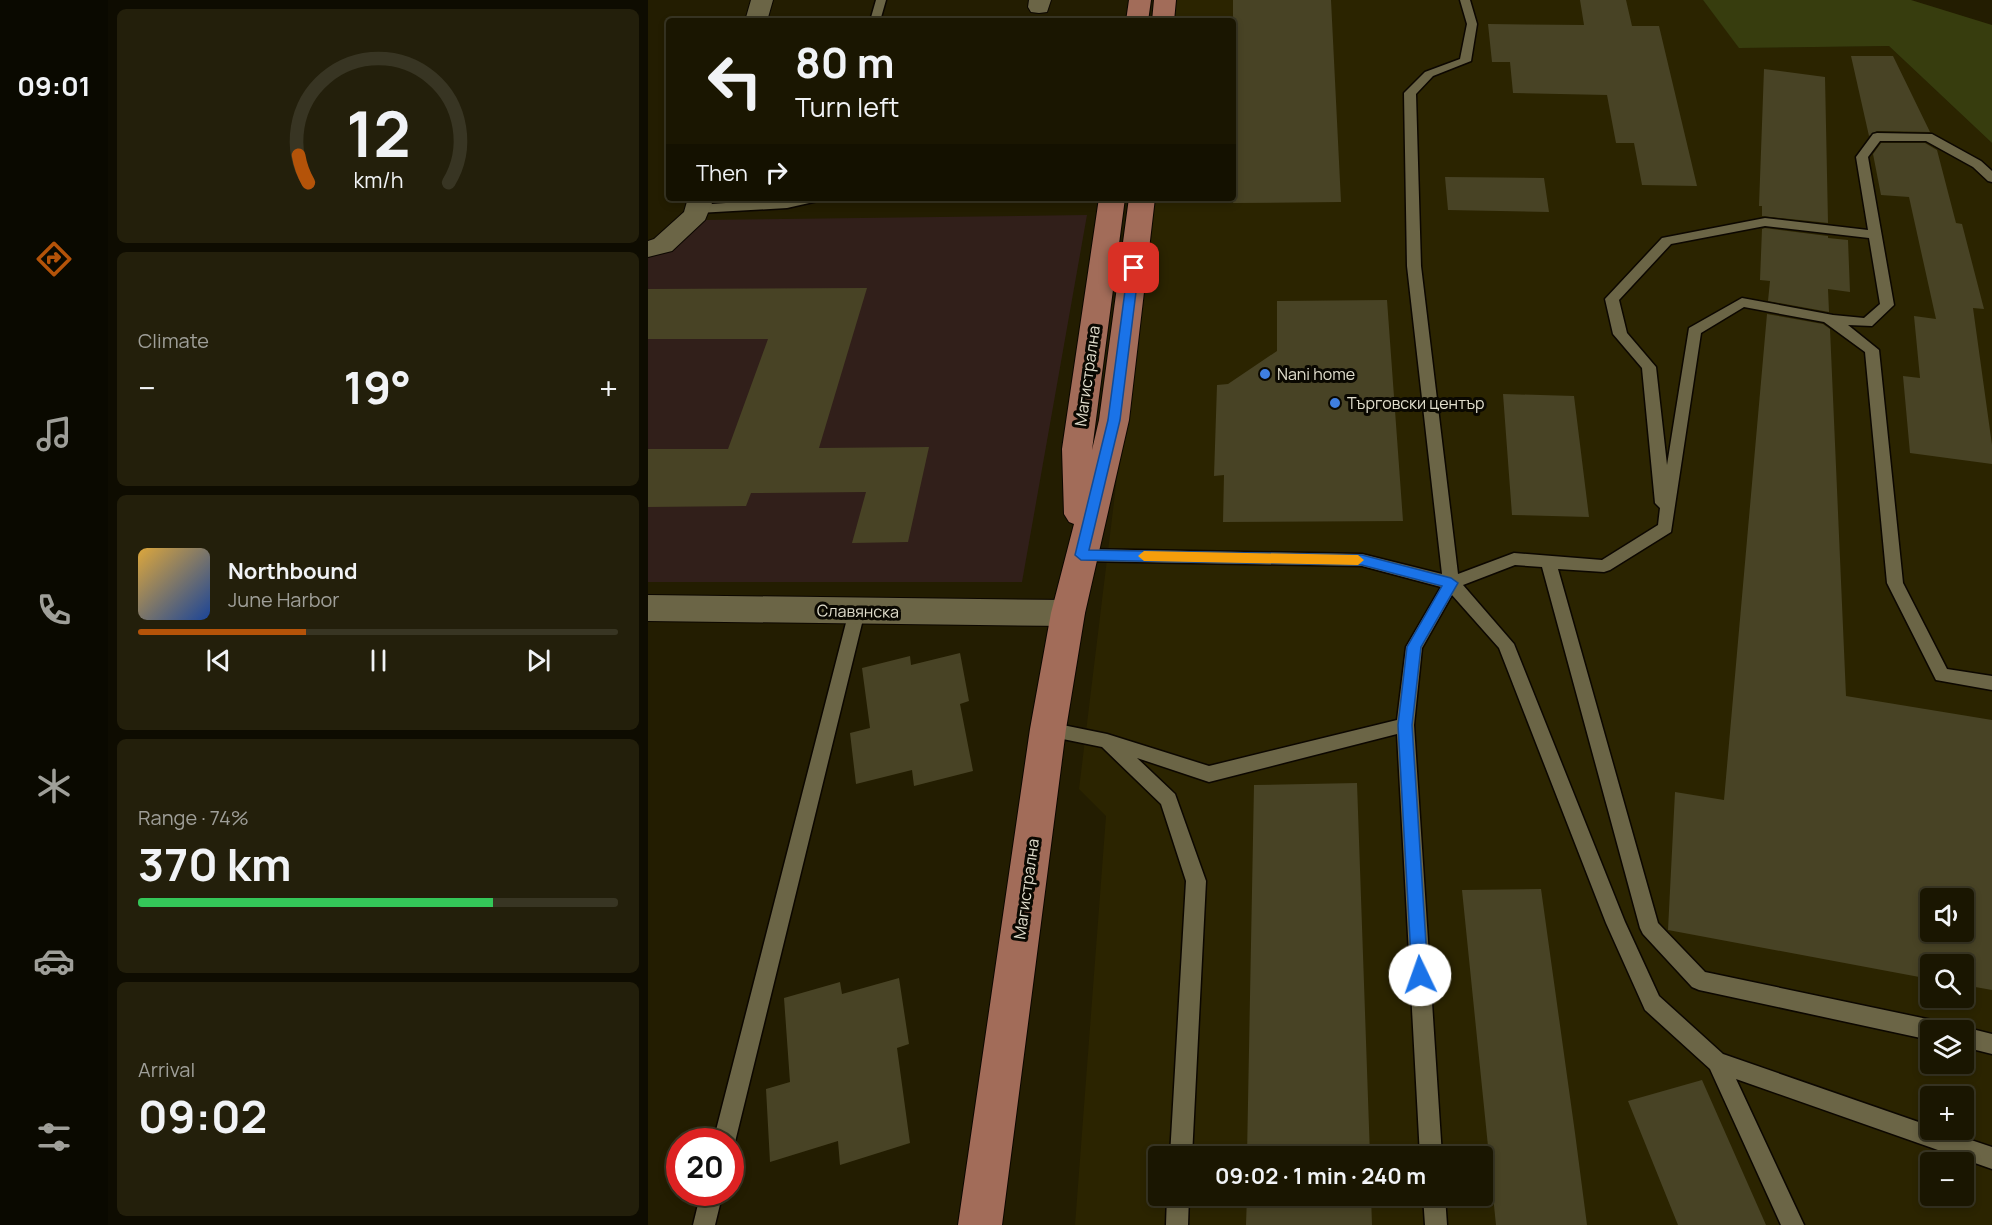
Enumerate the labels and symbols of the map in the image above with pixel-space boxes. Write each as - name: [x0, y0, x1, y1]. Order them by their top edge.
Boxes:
- pin: [1108, 242, 1159, 293]
- street label: Магистрална: [1069, 324, 1105, 428]
- place label: Nani home: [1277, 363, 1355, 385]
- marker: Nani home: [1258, 367, 1272, 381]
- place label: Търговски център: [1347, 392, 1485, 414]
- marker: Търговски център: [1328, 396, 1342, 410]
- street label: Славянска: [817, 599, 899, 623]
- street label: Магистрална: [1008, 837, 1044, 941]
- position arrow: [1388, 943, 1452, 1007]
- speed limit sign: 20: [666, 1128, 744, 1206]

